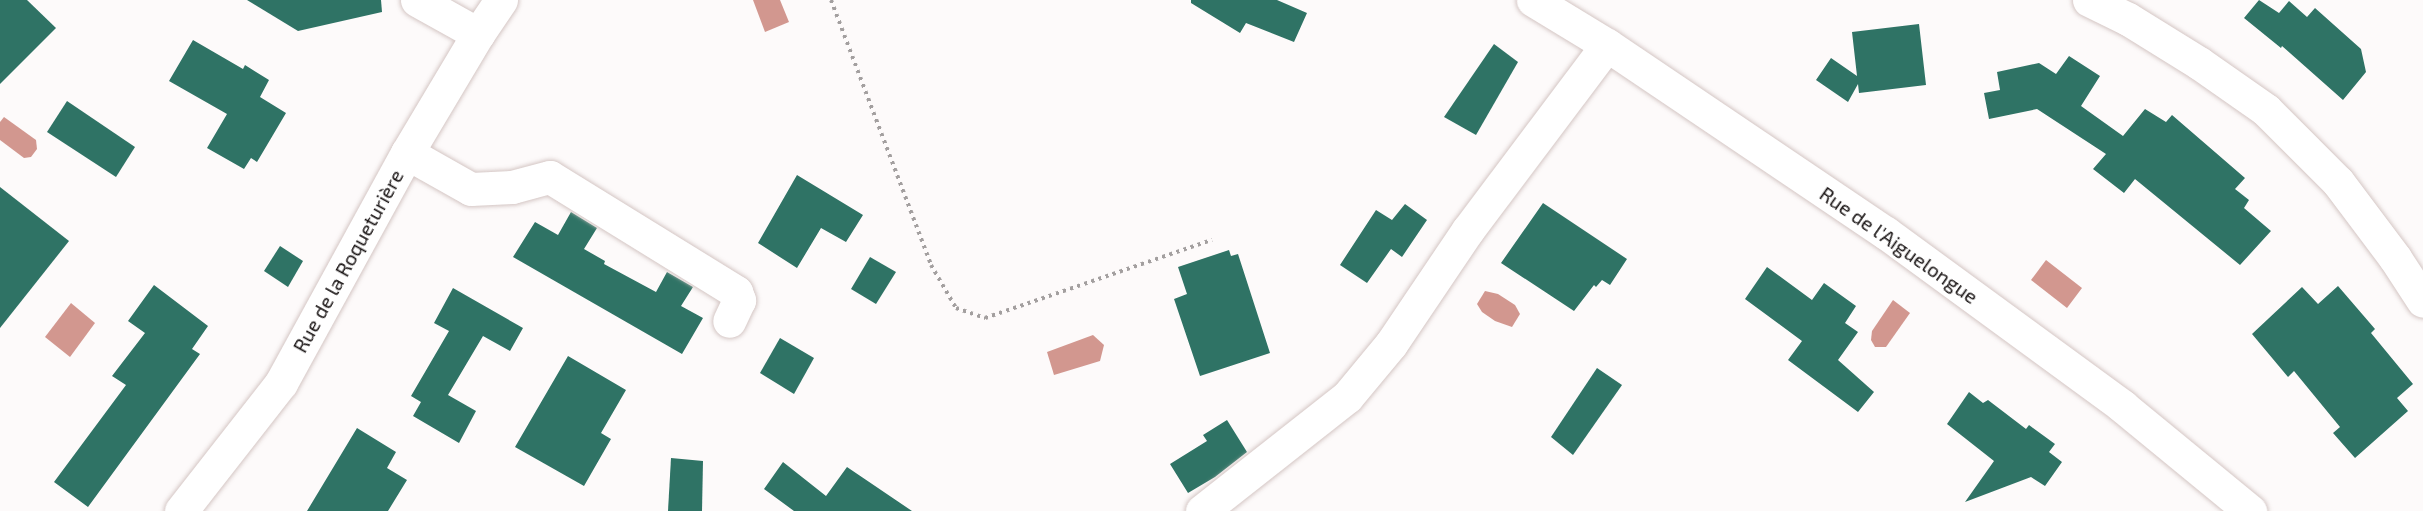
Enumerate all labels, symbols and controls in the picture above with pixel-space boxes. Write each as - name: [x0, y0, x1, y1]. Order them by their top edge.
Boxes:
- street label: Rue de la Roqueturière: [288, 165, 408, 357]
- street label: Rue de l'Aiguelongue: [1815, 181, 1983, 309]

